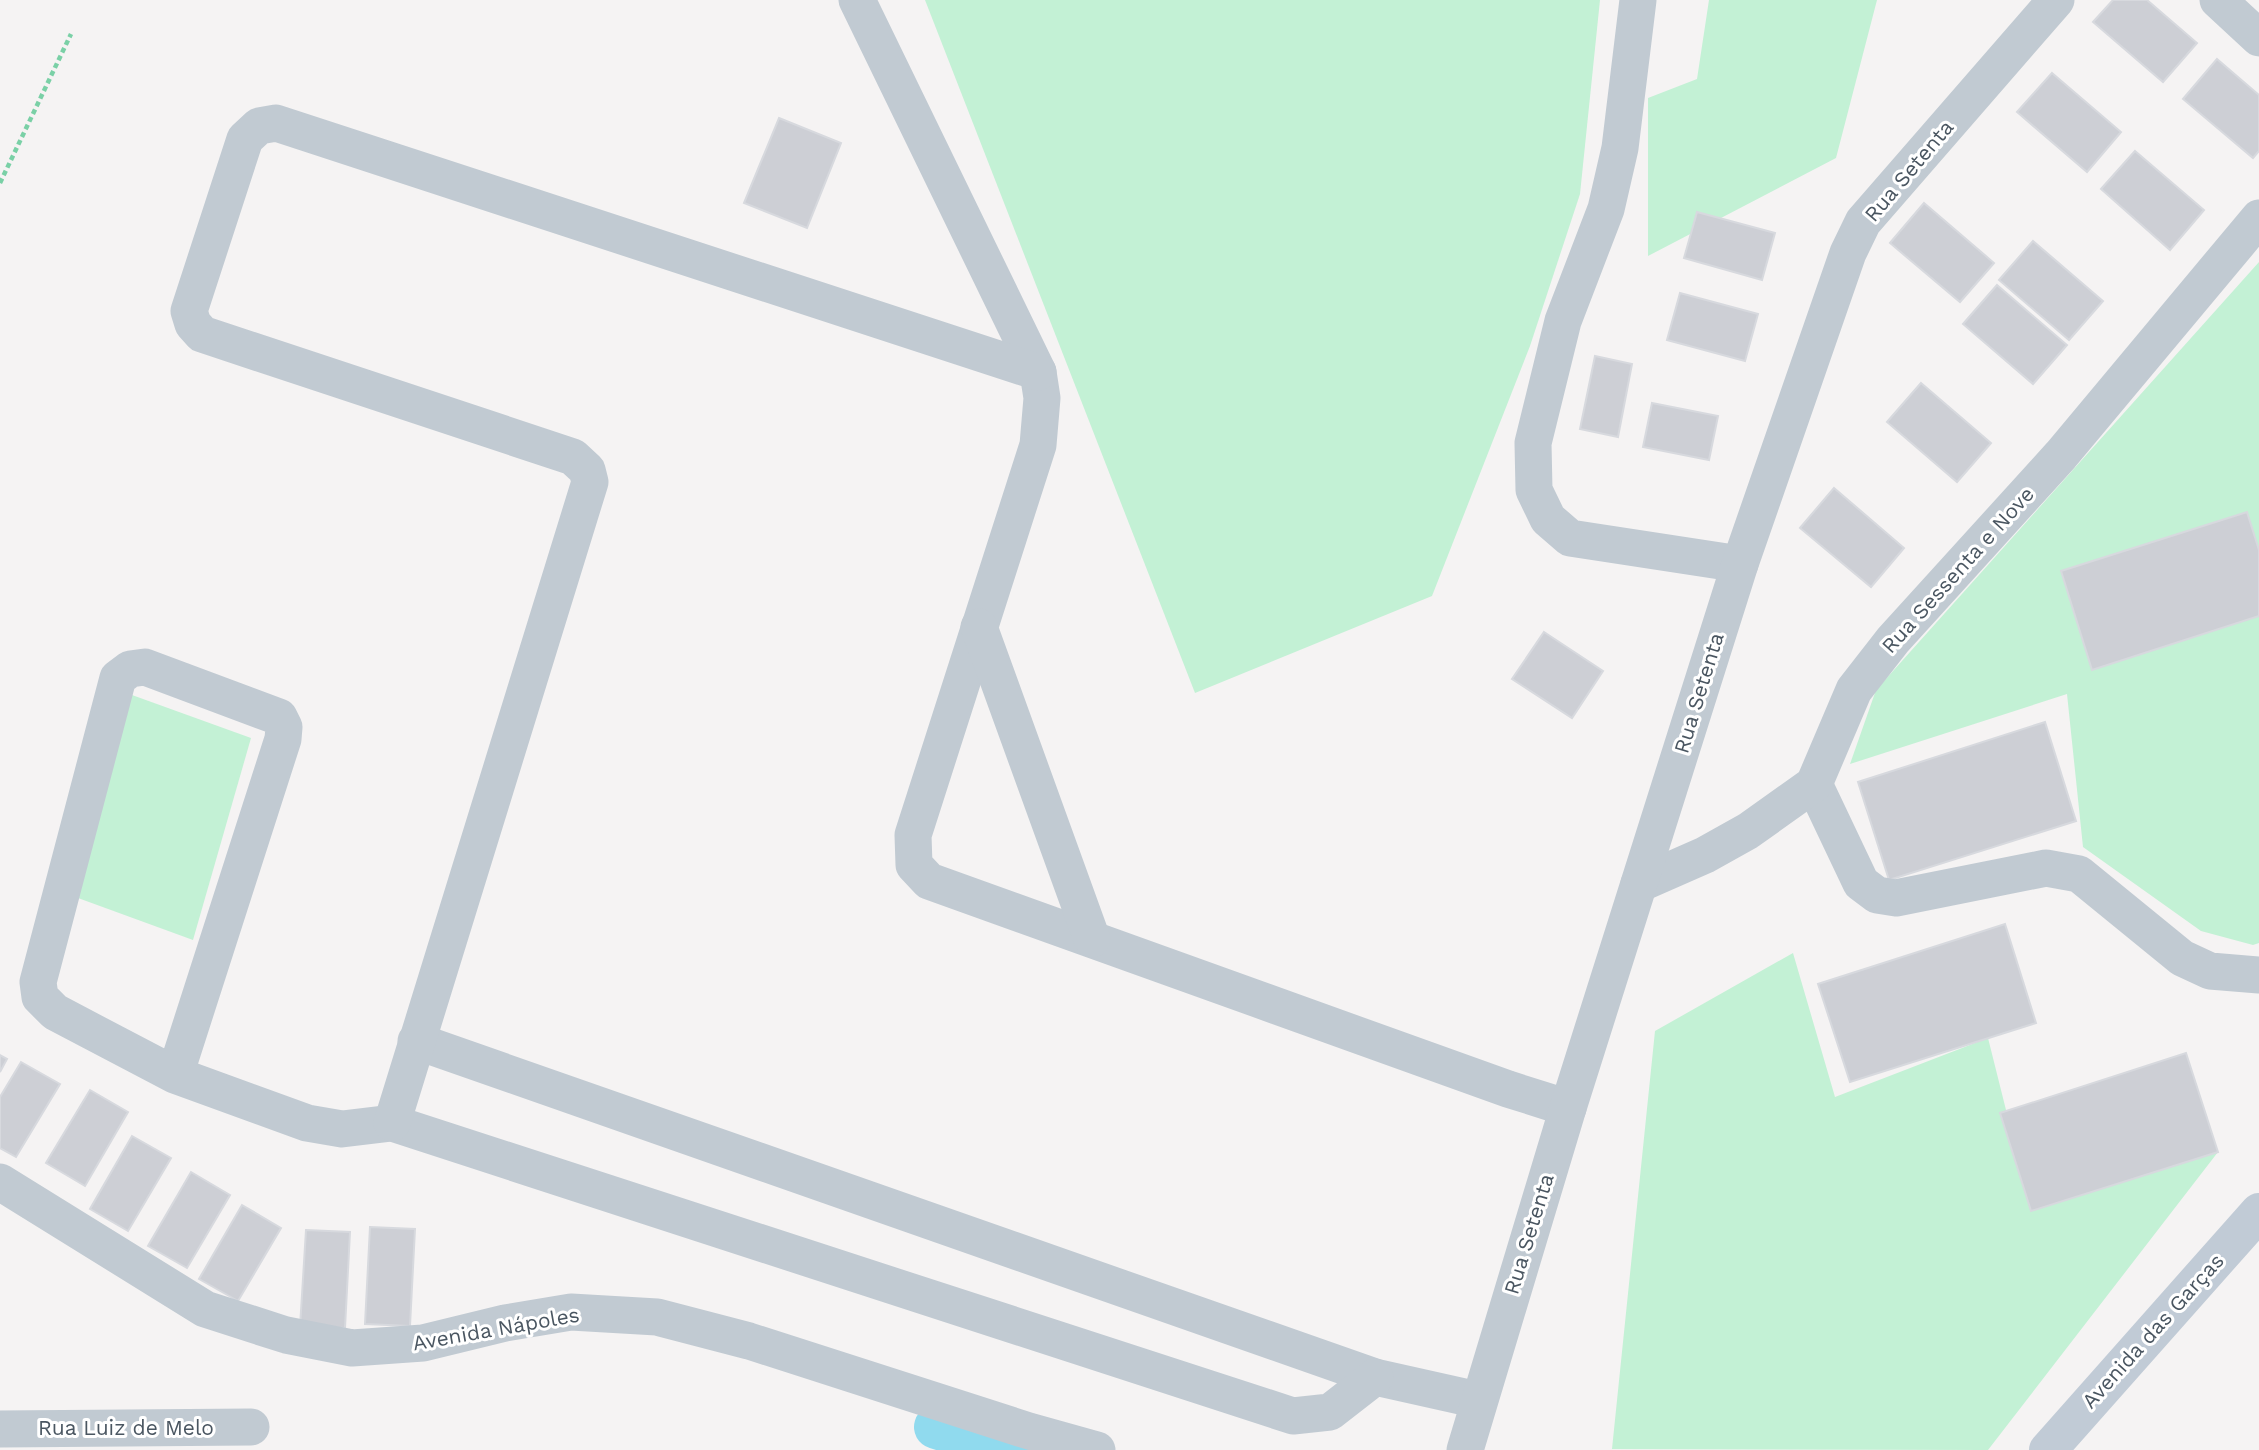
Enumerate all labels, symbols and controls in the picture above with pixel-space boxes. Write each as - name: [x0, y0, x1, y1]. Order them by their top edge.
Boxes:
- street label: Rua Setenta: [1859, 115, 1958, 227]
- street label: Rua Sessenta e Nove: [1876, 481, 2039, 658]
- street label: Rua Setenta: [1668, 629, 1729, 756]
- street label: Rua Setenta: [1498, 1170, 1559, 1297]
- street label: Avenida das Garças: [2076, 1248, 2229, 1413]
- street label: Avenida Nápoles: [410, 1302, 581, 1355]
- street label: Rua Luiz de Melo: [38, 1415, 214, 1440]

